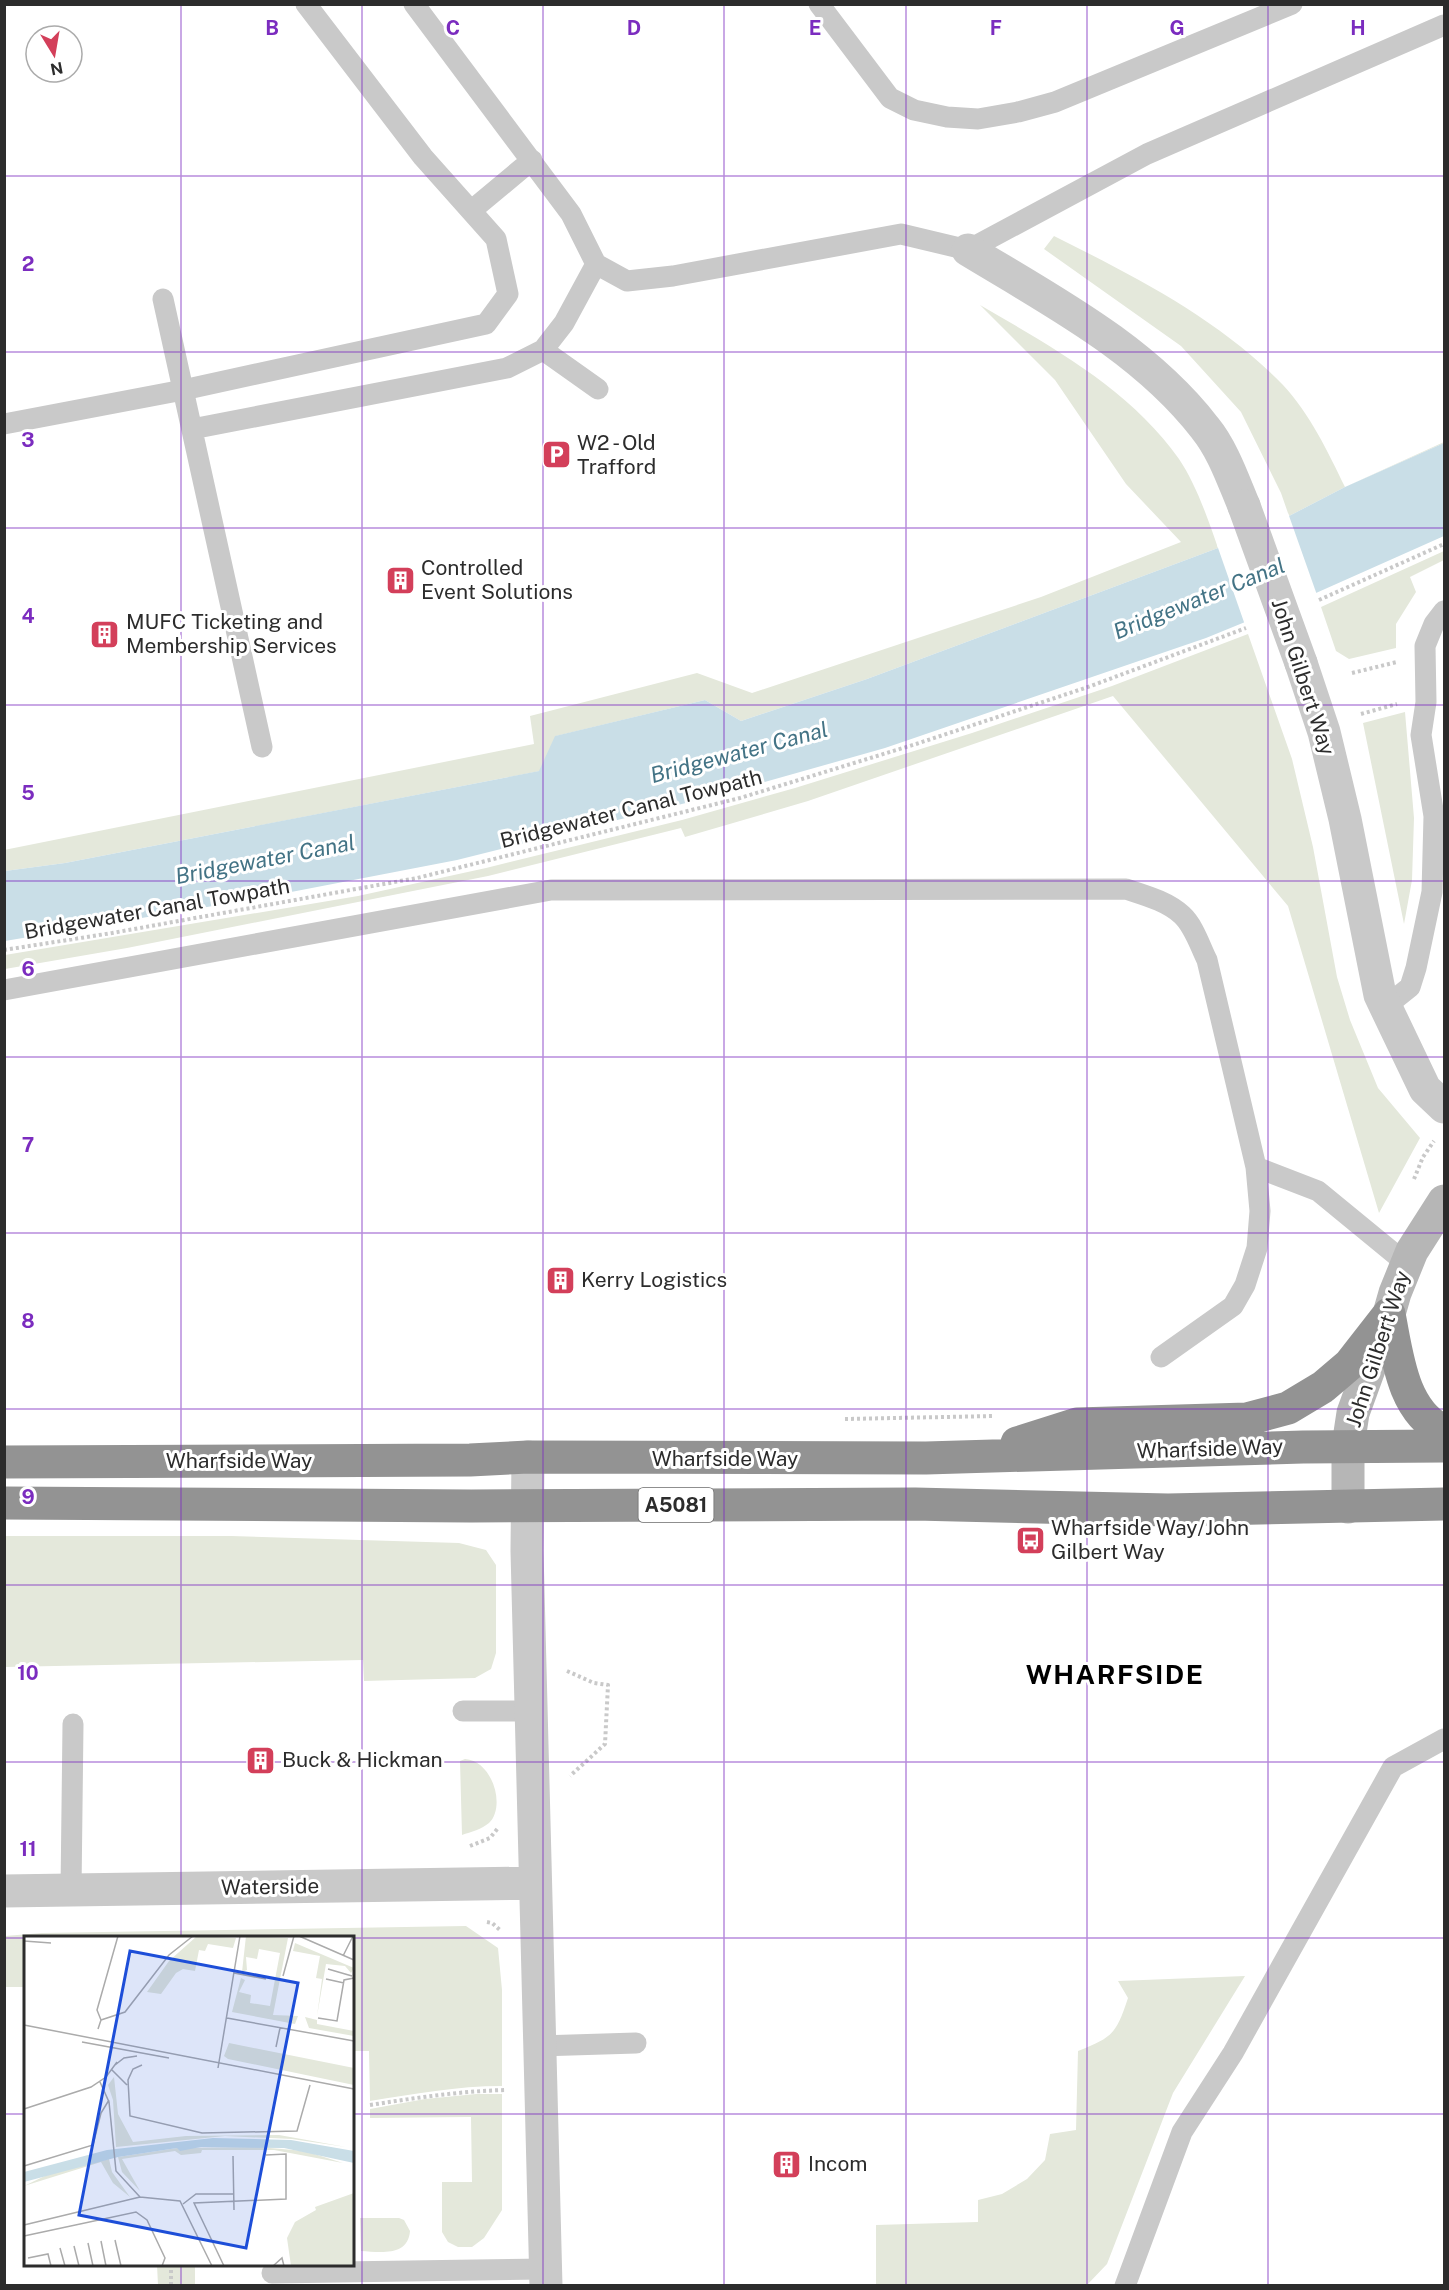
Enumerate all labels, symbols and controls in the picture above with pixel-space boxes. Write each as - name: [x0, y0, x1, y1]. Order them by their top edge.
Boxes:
- text: B: [265, 16, 279, 40]
- text: C: [446, 16, 460, 40]
- text: D: [627, 16, 641, 40]
- text: E: [809, 16, 821, 40]
- text: F: [990, 16, 1002, 40]
- text: G: [1169, 16, 1185, 40]
- text: H: [1350, 16, 1366, 40]
- north arrow: [24, 24, 84, 84]
- text: N: [49, 58, 65, 79]
- text: 2: [22, 252, 34, 276]
- text: 3: [21, 428, 35, 452]
- place label: W2 - Old Trafford: [577, 430, 656, 479]
- parking icon: W2 - Old Trafford: [540, 439, 572, 471]
- water label: Bridgewater Canal: [1109, 552, 1289, 644]
- place label: Controlled Event Solutions: [421, 555, 573, 604]
- building icon: Controlled Event Solutions: [384, 564, 416, 596]
- street label: John Gilbert Way: [1266, 595, 1341, 758]
- text: 4: [21, 604, 35, 628]
- place label: MUFC Ticketing and Membership Services: [126, 609, 337, 658]
- building icon: MUFC Ticketing and Membership Services: [89, 618, 121, 650]
- water label: Bridgewater Canal: [647, 716, 831, 788]
- street label: Bridgewater Canal Towpath: [497, 764, 764, 853]
- text: 5: [21, 781, 35, 805]
- water label: Bridgewater Canal: [173, 829, 357, 889]
- street label: Bridgewater Canal Towpath: [22, 873, 291, 944]
- text: 6: [21, 957, 35, 981]
- text: 7: [22, 1133, 34, 1157]
- building icon: Kerry Logistics: [544, 1264, 576, 1296]
- place label: Kerry Logistics: [581, 1267, 727, 1292]
- street label: John Gilbert Way: [1340, 1267, 1415, 1430]
- text: 8: [21, 1309, 35, 1333]
- street label: Wharfside Way: [1136, 1433, 1284, 1464]
- street label: Wharfside Way: [652, 1446, 798, 1471]
- street label: Wharfside Way: [166, 1448, 312, 1473]
- text: 9: [21, 1485, 35, 1509]
- road number: A5081: [638, 1488, 714, 1522]
- place label: Wharfside Way/John Gilbert Way: [1051, 1515, 1249, 1564]
- bus stop icon: Wharfside Way/John Gilbert Way: [1014, 1524, 1046, 1556]
- district label: WHARFSIDE: [1026, 1658, 1204, 1690]
- text: 10: [17, 1661, 39, 1685]
- building icon: Buck & Hickman: [245, 1744, 277, 1776]
- place label: Buck & Hickman: [282, 1747, 443, 1772]
- text: 11: [19, 1837, 37, 1861]
- street label: Waterside: [221, 1873, 319, 1900]
- inset map: [24, 1936, 354, 2266]
- building icon: Incom: [771, 2148, 803, 2180]
- place label: Incom: [808, 2151, 867, 2176]

